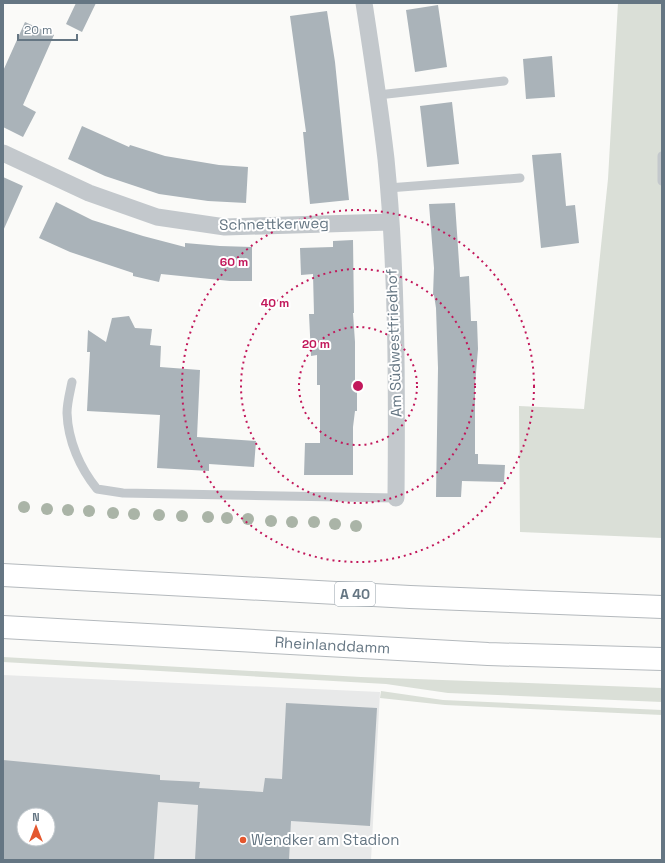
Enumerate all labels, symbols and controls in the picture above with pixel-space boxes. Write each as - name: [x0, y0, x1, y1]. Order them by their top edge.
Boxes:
- scale bar: [18, 16, 77, 42]
- text: 20 m: [24, 22, 52, 38]
- street label: Schnettkerweg: [219, 213, 329, 234]
- text: 60 m: [220, 254, 248, 270]
- street label: Am Südwestfriedhof: [381, 268, 406, 418]
- text: 40 m: [261, 295, 289, 311]
- text: 20 m: [302, 336, 330, 352]
- centre of rings: [351, 379, 365, 393]
- road number: A 40: [335, 582, 375, 606]
- street label: Rheinlanddamm: [274, 632, 391, 658]
- north arrow: [16, 807, 56, 847]
- text: N: [32, 810, 40, 824]
- place label: Wendker am Stadion: [251, 830, 399, 849]
- marker: Wendker am Stadion: [238, 835, 248, 845]

